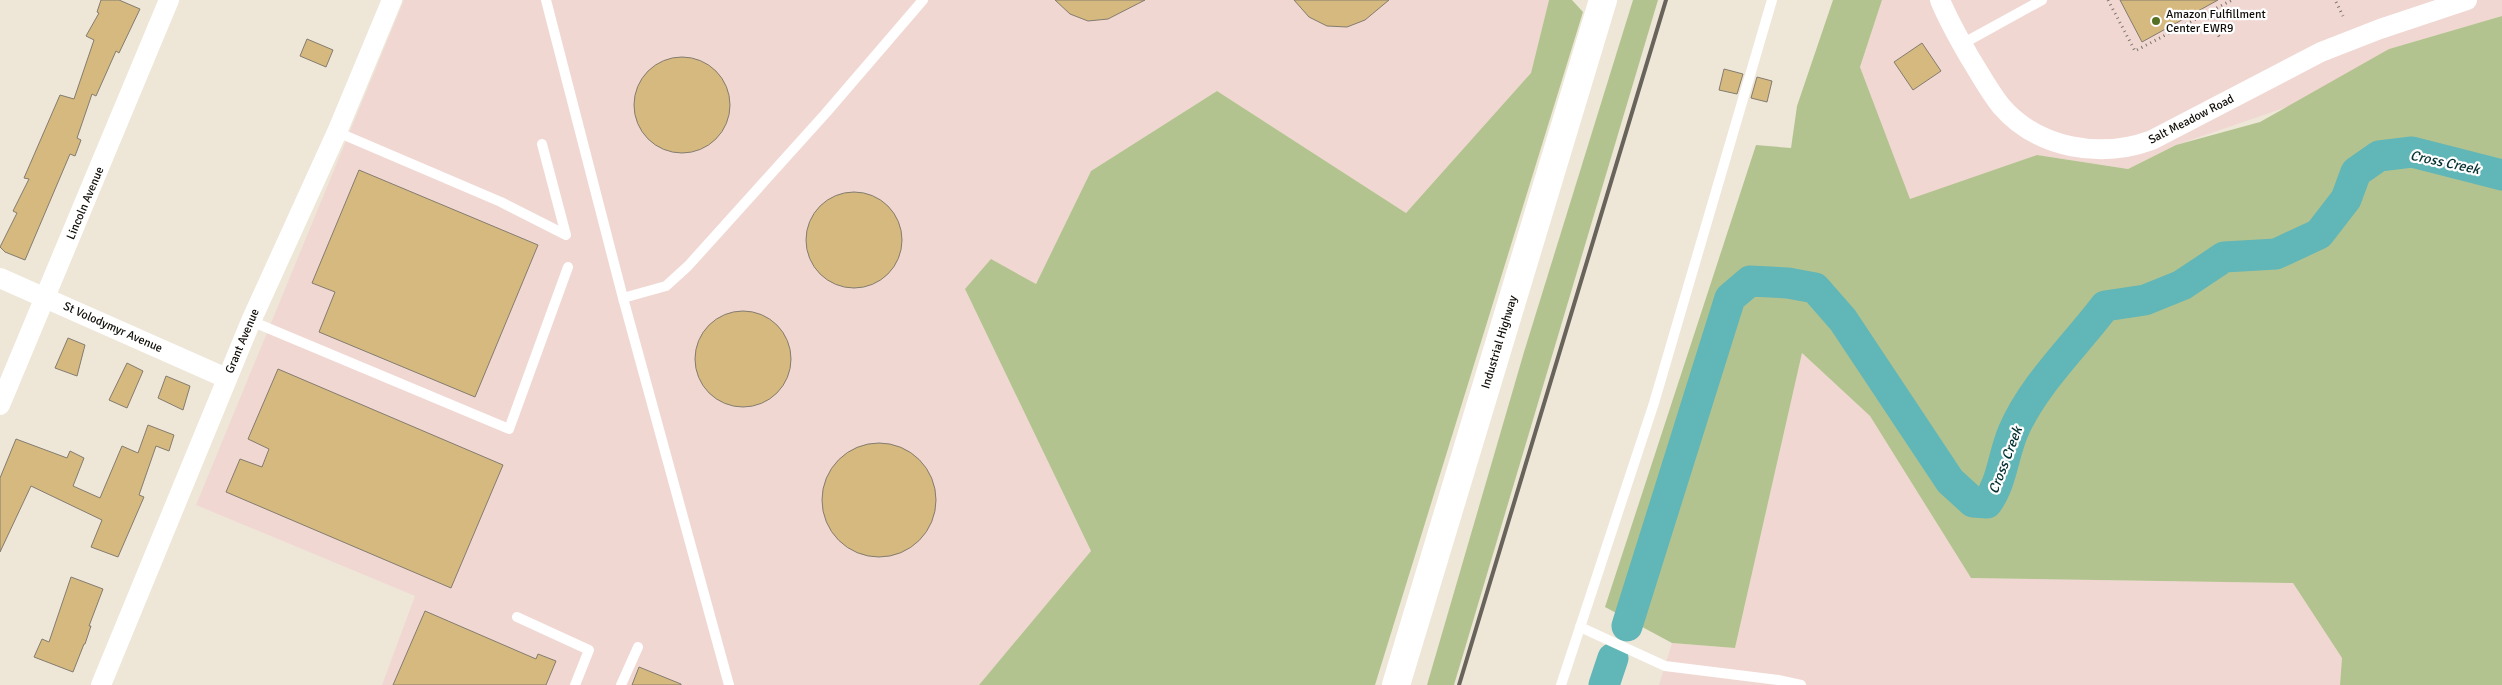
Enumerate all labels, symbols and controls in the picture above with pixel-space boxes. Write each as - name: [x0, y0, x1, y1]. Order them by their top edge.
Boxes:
- place label: Amazon Fulfillment Center EWR9: [2166, 7, 2266, 36]
- marker: Amazon Fulfillment Center EWR9: [2150, 15, 2162, 27]
- street label: Salt Meadow Road: [2146, 91, 2237, 147]
- water label: Cross Creek: [2409, 147, 2483, 179]
- street label: Lincoln Avenue: [63, 164, 108, 242]
- street label: Industrial Highway: [1478, 293, 1521, 391]
- street label: St Volodymyr Avenue: [61, 299, 165, 356]
- street label: Grant Avenue: [222, 306, 263, 376]
- water label: Cross Creek: [1985, 422, 2027, 496]

